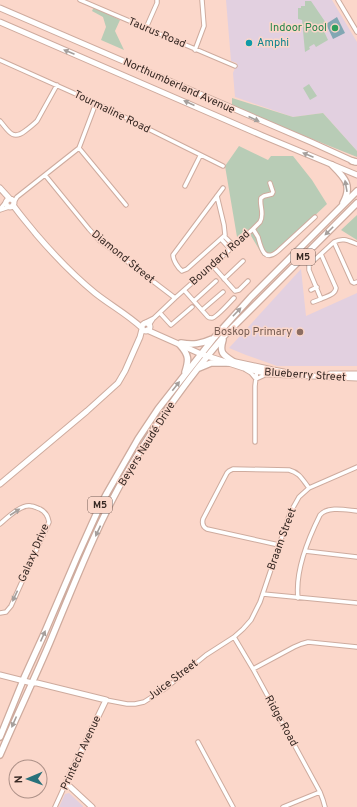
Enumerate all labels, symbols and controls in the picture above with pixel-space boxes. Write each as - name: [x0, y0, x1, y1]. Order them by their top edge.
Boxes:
- street label: Taurus Road: [126, 15, 188, 51]
- place label: Indoor Pool: [270, 21, 327, 35]
- marker: Indoor Pool: [330, 23, 340, 33]
- place label: Amphi: [257, 36, 289, 50]
- marker: Amphi: [244, 38, 254, 48]
- one-way arrow: [64, 49, 75, 55]
- street label: Northumberland Avenue: [121, 55, 237, 117]
- street label: Tourmaline Road: [72, 87, 152, 137]
- one-way arrow: [183, 100, 194, 106]
- one-way arrow: [249, 116, 261, 122]
- one-way arrow: [303, 152, 314, 158]
- one-way arrow: [343, 180, 349, 192]
- one-way arrow: [324, 226, 334, 236]
- street label: Diamond Street: [89, 227, 157, 287]
- street label: Boundary Road: [187, 227, 253, 289]
- road number: M5: [291, 249, 315, 265]
- one-way arrow: [233, 307, 242, 317]
- place label: Boskop Primary: [214, 325, 292, 339]
- marker: Boskop Primary: [295, 327, 305, 337]
- street label: Blueberry Street: [264, 365, 346, 385]
- one-way arrow: [171, 381, 180, 392]
- street label: Beyers Naudé Drive: [115, 399, 179, 489]
- road number: M5: [88, 497, 112, 513]
- street label: Braam Street: [264, 506, 300, 572]
- one-way arrow: [9, 509, 21, 516]
- street label: Galaxy Drive: [15, 522, 53, 584]
- one-way arrow: [95, 525, 101, 537]
- one-way arrow: [12, 590, 18, 602]
- one-way arrow: [40, 630, 46, 642]
- street label: Juice Street: [145, 657, 201, 703]
- street label: Ridge Road: [261, 693, 301, 749]
- street label: Printech Avenue: [58, 713, 104, 793]
- one-way arrow: [11, 717, 17, 728]
- north arrow: [8, 759, 48, 799]
- text: N: [12, 775, 26, 784]

